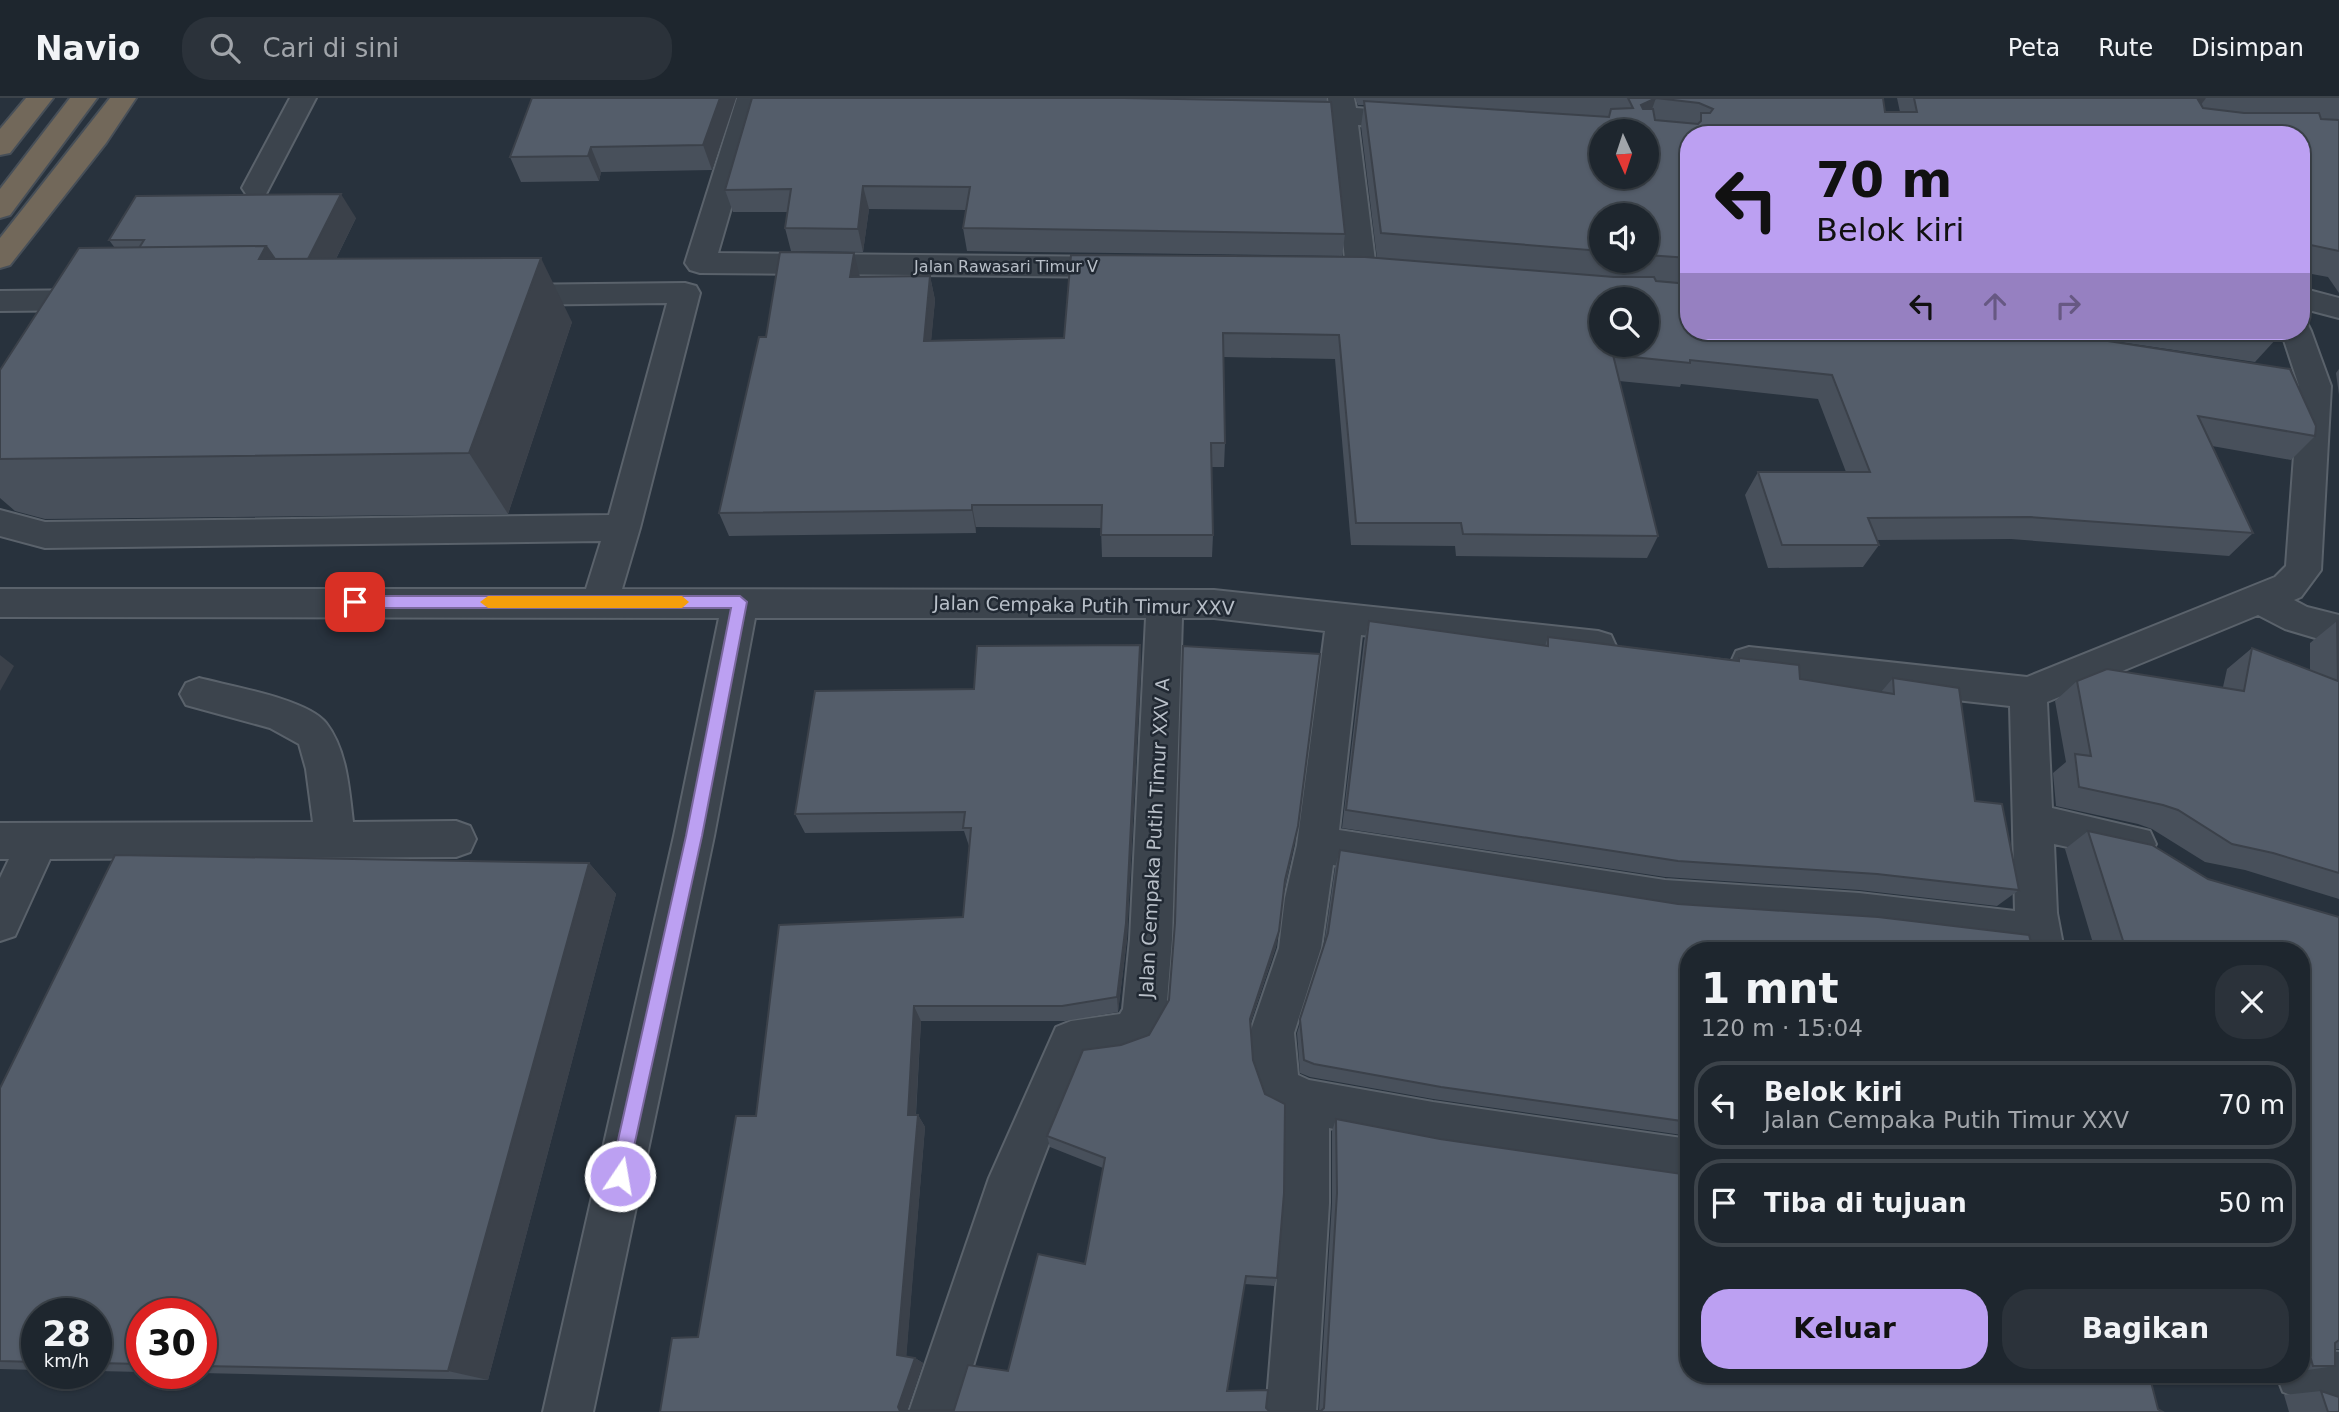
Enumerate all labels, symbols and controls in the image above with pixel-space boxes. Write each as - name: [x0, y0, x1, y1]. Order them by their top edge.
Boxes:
- search box: [182, 17, 672, 80]
- text: Navio: [35, 29, 140, 68]
- icon: search: [206, 29, 244, 67]
- text: Cari di sini: [262, 33, 399, 63]
- text: Peta: [2008, 34, 2060, 62]
- text: Rute: [2098, 34, 2153, 62]
- text: Disimpan: [2191, 34, 2304, 62]
- north arrow: [1589, 119, 1659, 189]
- map controls: [1589, 119, 1659, 357]
- text: 70 m: [1816, 152, 1952, 209]
- icon: left: [1701, 154, 1792, 245]
- button: sound: [1589, 203, 1659, 273]
- text: Belok kiri: [1816, 211, 1964, 249]
- street label: Jalan Rawasari Timur V: [913, 257, 1098, 276]
- button: search: [1589, 287, 1659, 357]
- icon: left: [1903, 287, 1941, 325]
- icon: ahead: [1976, 287, 2014, 325]
- icon: right: [2049, 287, 2087, 325]
- pin: [325, 572, 385, 632]
- icon: arrive: [336, 583, 374, 621]
- street label: Jalan Cempaka Putih Timur XXV: [932, 591, 1235, 619]
- street label: Jalan Cempaka Putih Timur XXV A: [1135, 677, 1173, 1000]
- text: 1 mnt: [1701, 964, 1839, 1013]
- button: close: [2215, 965, 2289, 1039]
- text: 120 m · 15:04: [1701, 1015, 1863, 1041]
- text: Belok kiri: [1764, 1077, 1903, 1107]
- icon: left: [1705, 1086, 1743, 1124]
- text: 70 m: [2218, 1090, 2285, 1120]
- text: Jalan Cempaka Putih Timur XXV: [1764, 1107, 2129, 1133]
- position arrow: [583, 1139, 657, 1213]
- icon: arrive: [1705, 1184, 1743, 1222]
- text: Tiba di tujuan: [1764, 1188, 1967, 1218]
- text: 50 m: [2218, 1188, 2285, 1218]
- button: Keluar: [1701, 1289, 1988, 1369]
- button: Bagikan: [2002, 1289, 2289, 1369]
- speed limit sign: 30: [126, 1298, 217, 1389]
- text: 28: [42, 1314, 91, 1354]
- text: km/h: [44, 1350, 89, 1371]

